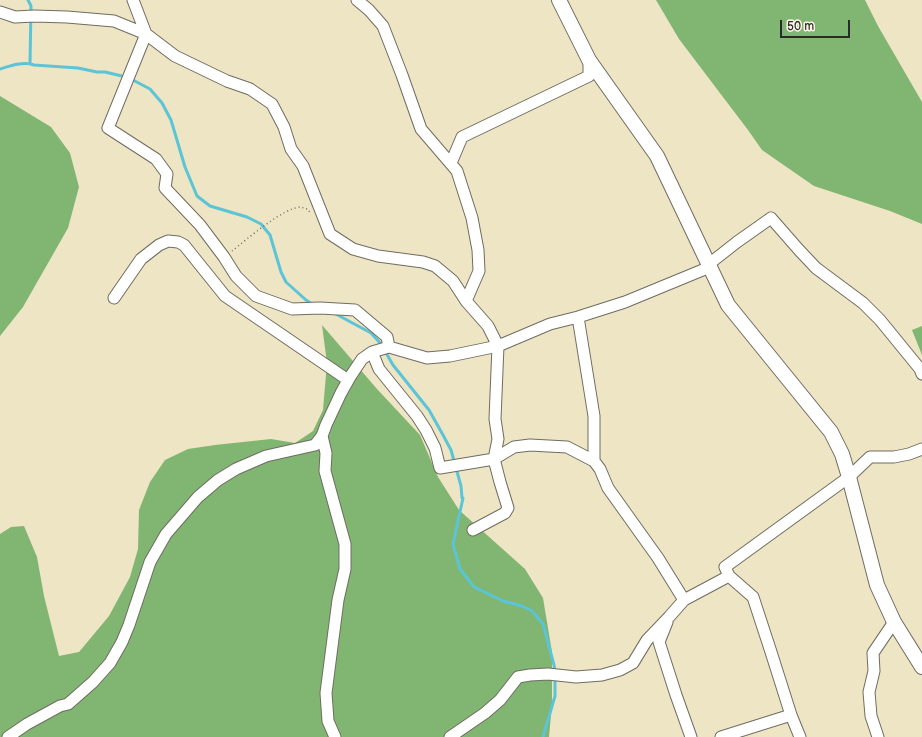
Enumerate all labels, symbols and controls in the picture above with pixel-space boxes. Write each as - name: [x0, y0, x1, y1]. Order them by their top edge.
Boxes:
- scale bar: [782, 12, 852, 38]
- text: 50 m: [787, 19, 814, 34]

